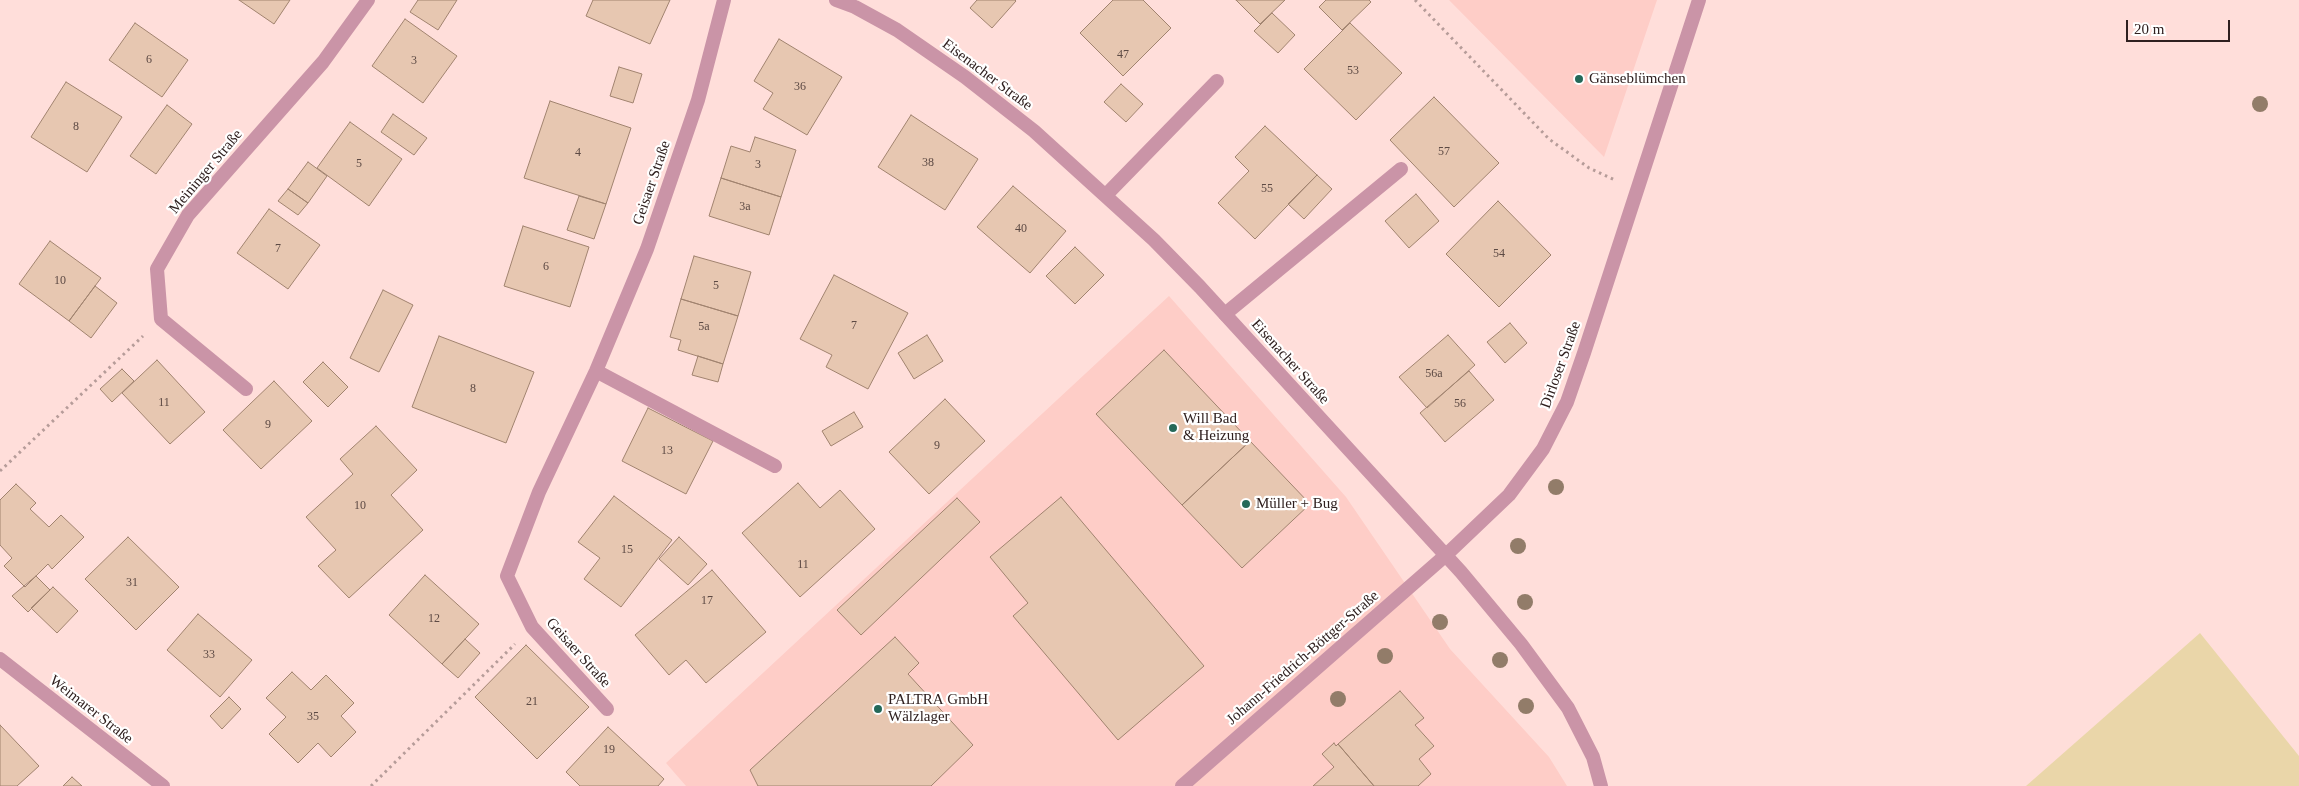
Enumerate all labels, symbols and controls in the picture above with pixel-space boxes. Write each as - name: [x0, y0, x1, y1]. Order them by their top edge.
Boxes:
- scale bar: [2129, 10, 2233, 42]
- text: 20 m: [2134, 21, 2164, 37]
- street label: Eisenacher Straße: [939, 35, 1035, 115]
- house number: 47: [1117, 48, 1129, 62]
- house number: 6: [146, 53, 152, 67]
- house number: 3: [411, 54, 417, 68]
- house number: 53: [1347, 64, 1359, 78]
- place label: Gänseblümchen: [1589, 70, 1686, 88]
- marker: Gänseblümchen: [1573, 73, 1585, 85]
- house number: 36: [794, 80, 806, 94]
- house number: 8: [73, 120, 79, 134]
- street label: Meininger Straße: [166, 126, 246, 218]
- street label: Geisaer Straße: [629, 139, 675, 227]
- house number: 57: [1438, 145, 1450, 159]
- house number: 4: [575, 146, 581, 160]
- house number: 38: [922, 156, 934, 170]
- house number: 5: [356, 157, 362, 171]
- house number: 3: [755, 158, 761, 172]
- house number: 55: [1261, 182, 1273, 196]
- house number: 3a: [739, 200, 751, 214]
- house number: 40: [1015, 222, 1027, 236]
- house number: 7: [275, 242, 281, 256]
- house number: 54: [1493, 247, 1505, 261]
- house number: 6: [543, 260, 549, 274]
- house number: 10: [54, 274, 66, 288]
- house number: 5: [713, 279, 719, 293]
- street label: Eisenacher Straße: [1247, 316, 1333, 408]
- house number: 7: [851, 319, 857, 333]
- street label: Dirloser Straße: [1537, 319, 1585, 411]
- house number: 5a: [698, 320, 710, 334]
- house number: 56a: [1425, 367, 1443, 381]
- house number: 8: [470, 382, 476, 396]
- house number: 11: [158, 396, 170, 410]
- house number: 56: [1454, 397, 1466, 411]
- place label: Will Bad & Heizung: [1183, 410, 1249, 445]
- house number: 9: [265, 418, 271, 432]
- marker: Will Bad & Heizung: [1167, 422, 1179, 434]
- house number: 9: [934, 439, 940, 453]
- house number: 13: [661, 444, 673, 458]
- place label: Müller + Bug: [1256, 495, 1338, 513]
- marker: Müller + Bug: [1240, 498, 1252, 510]
- house number: 10: [354, 499, 366, 513]
- house number: 15: [621, 543, 633, 557]
- house number: 11: [797, 558, 809, 572]
- house number: 31: [126, 576, 138, 590]
- street label: Johann-Friedrich-Böttger-Straße: [1223, 587, 1383, 729]
- house number: 17: [701, 594, 713, 608]
- house number: 12: [428, 612, 440, 626]
- street label: Geisaer Straße: [542, 614, 614, 692]
- house number: 33: [203, 648, 215, 662]
- street label: Weimarer Straße: [46, 672, 136, 748]
- place label: PALTRA GmbH Wälzlager: [888, 691, 988, 726]
- house number: 21: [526, 695, 538, 709]
- marker: PALTRA GmbH Wälzlager: [872, 703, 884, 715]
- house number: 35: [307, 710, 319, 724]
- house number: 19: [603, 743, 615, 757]

